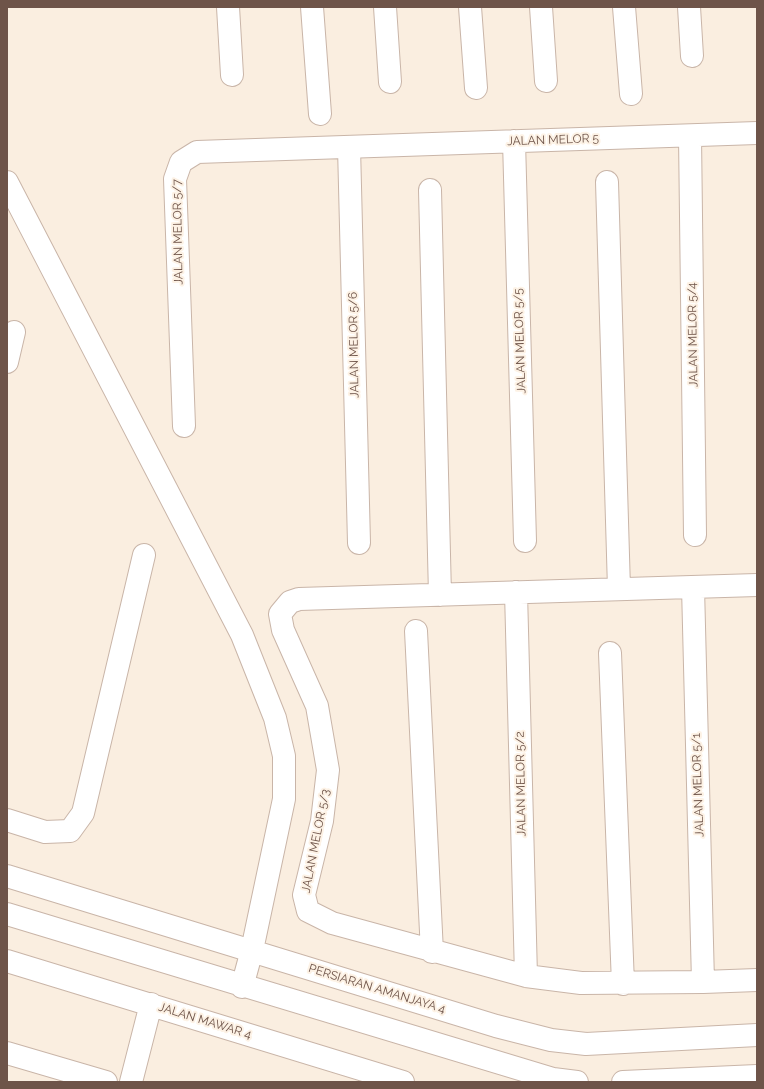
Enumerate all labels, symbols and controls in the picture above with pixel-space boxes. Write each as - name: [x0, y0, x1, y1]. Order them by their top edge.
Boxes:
- street label: JALAN MELOR 5: [507, 131, 599, 149]
- street label: JALAN MELOR 5/7: [170, 179, 186, 285]
- street label: JALAN MELOR 5/4: [685, 283, 701, 387]
- street label: JALAN MELOR 5/5: [511, 288, 529, 394]
- street label: JALAN MELOR 5/6: [346, 292, 362, 398]
- street label: JALAN MELOR 5/2: [513, 731, 529, 837]
- street label: JALAN MELOR 5/1: [689, 733, 707, 837]
- street label: JALAN MELOR 5/3: [299, 788, 333, 894]
- street label: PERSIARAN AMANJAYA 4: [307, 961, 447, 1017]
- street label: JALAN MAWAR 4: [157, 1000, 253, 1042]

